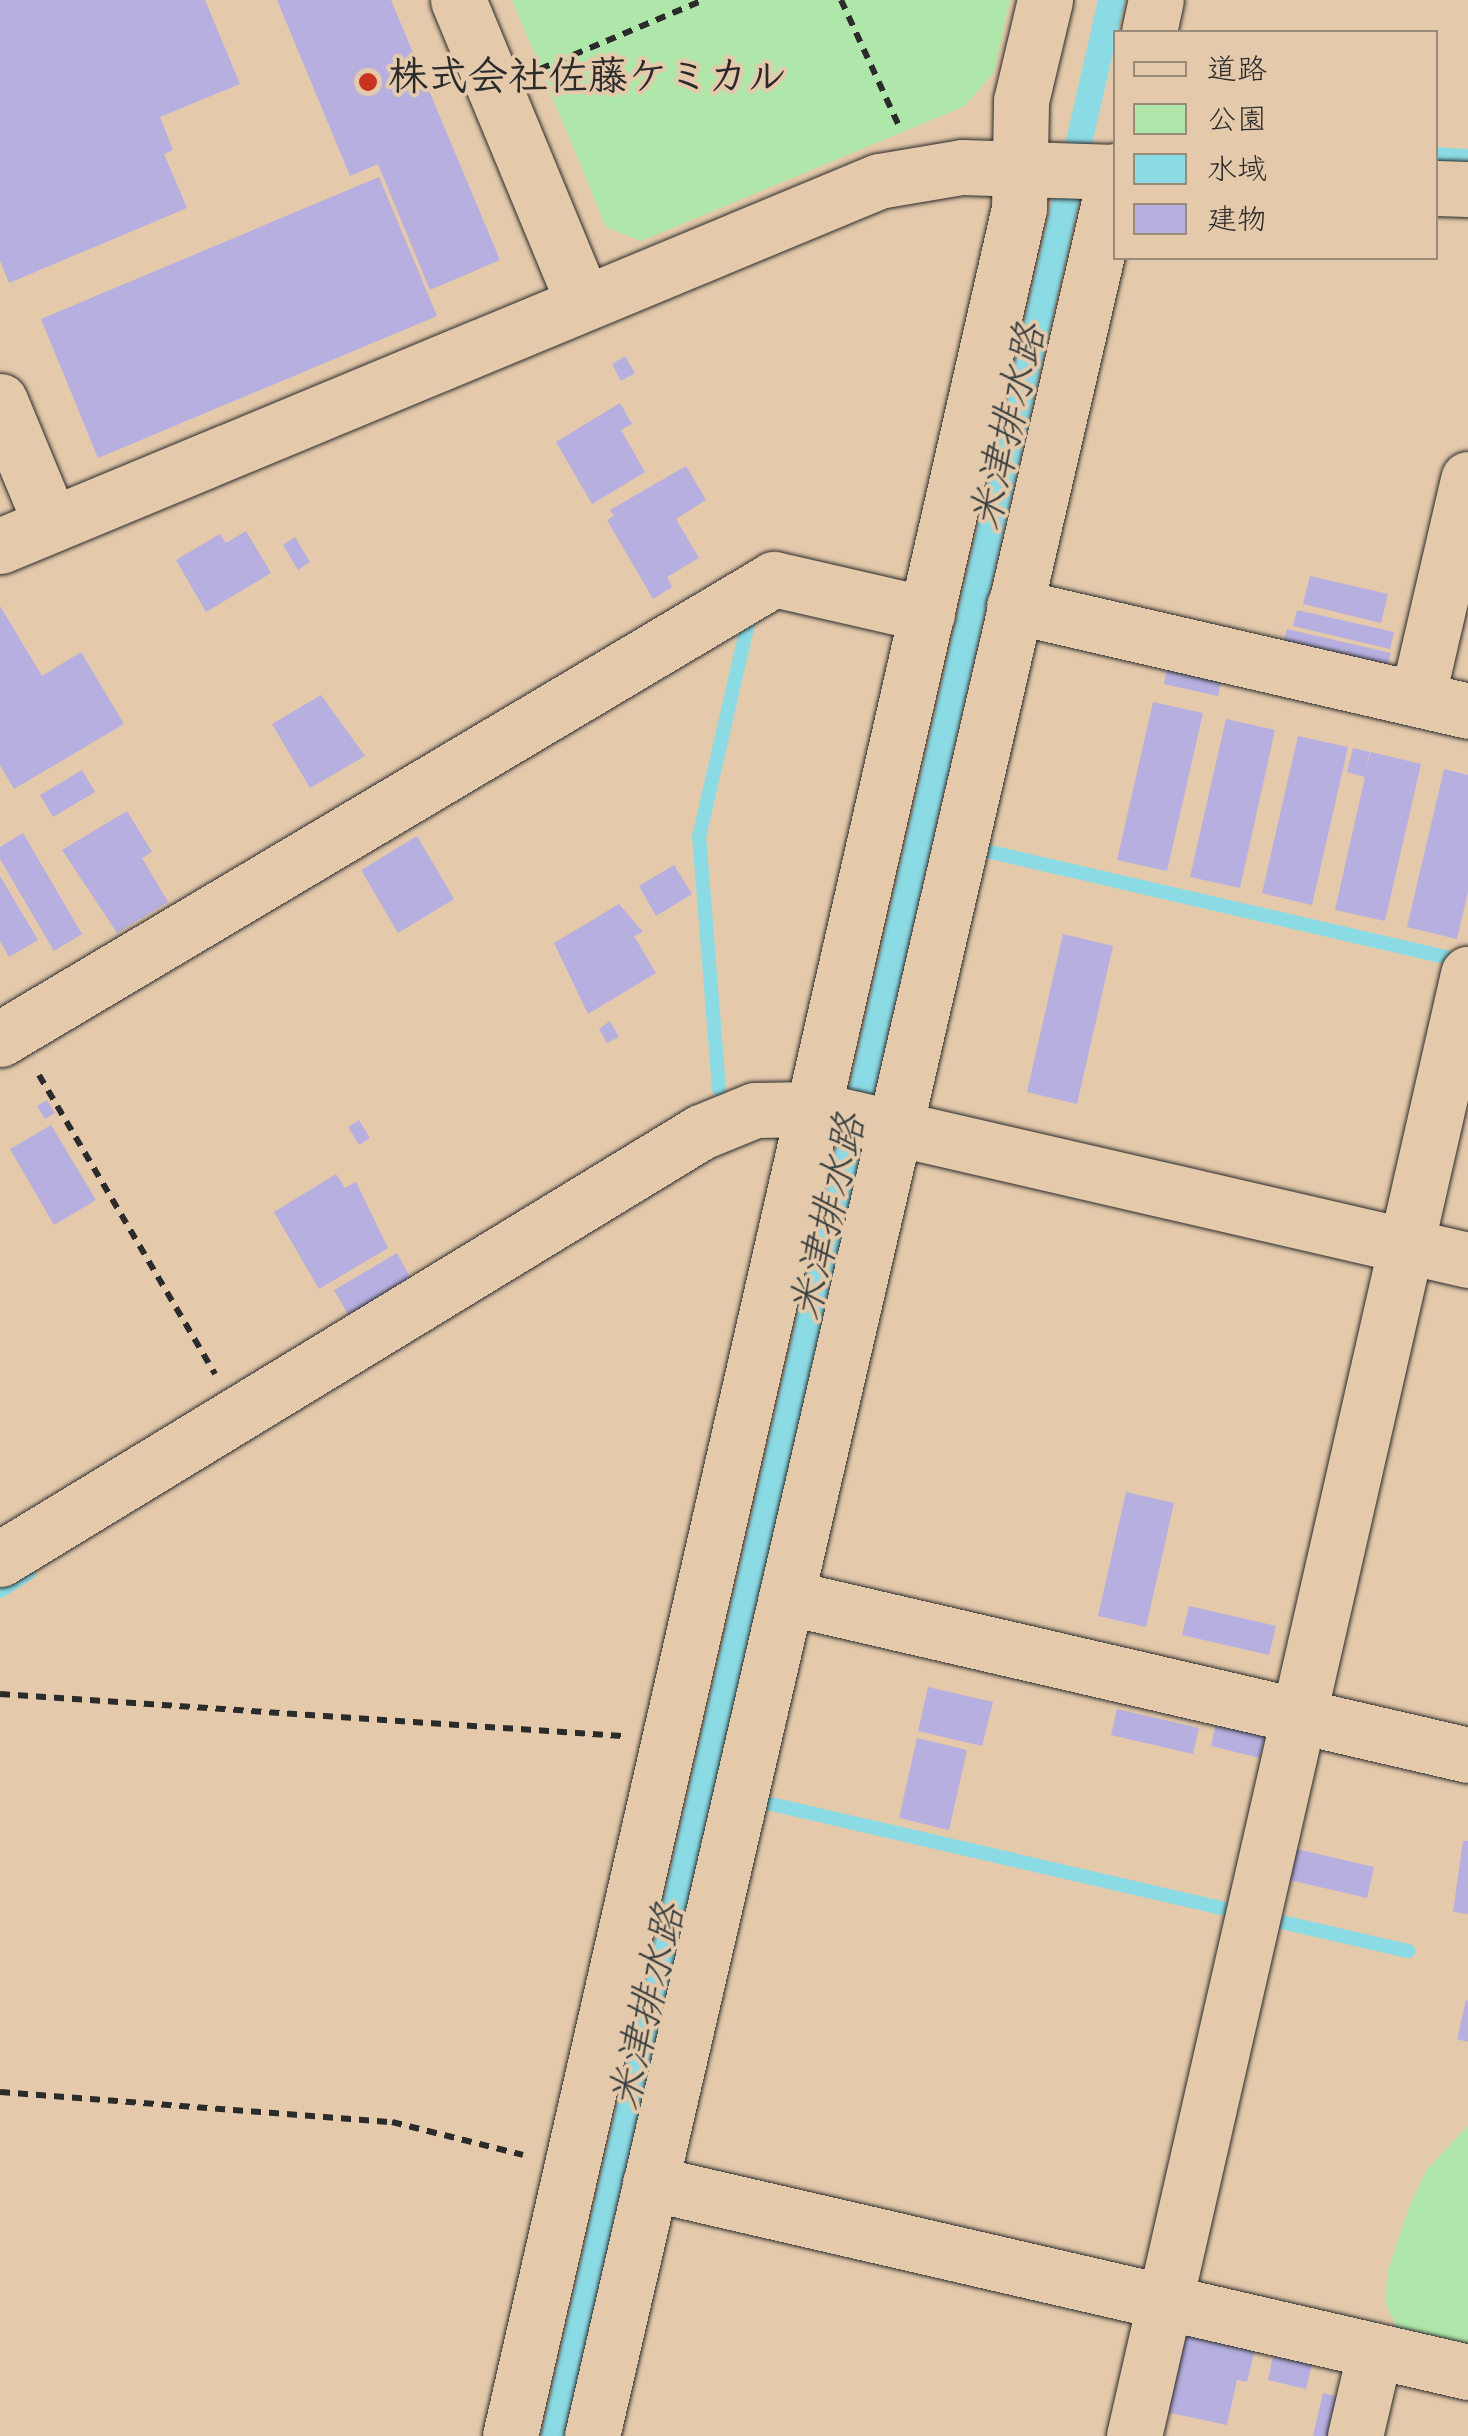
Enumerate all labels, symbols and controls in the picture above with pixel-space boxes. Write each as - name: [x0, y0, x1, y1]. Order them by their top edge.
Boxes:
- legend: [1113, 30, 1438, 260]
- text: 道路: [1207, 52, 1267, 95]
- place label: 株式会社佐藤ケミカル: [388, 58, 788, 106]
- marker: 株式会社佐藤ケミカル: [357, 71, 379, 93]
- text: 公園: [1207, 102, 1267, 145]
- text: 水域: [1207, 152, 1267, 195]
- text: 建物: [1207, 202, 1267, 245]
- water label: 米津排水路: [965, 320, 1061, 536]
- water label: 米津排水路: [785, 1110, 881, 1326]
- water label: 米津排水路: [604, 1900, 700, 2116]

